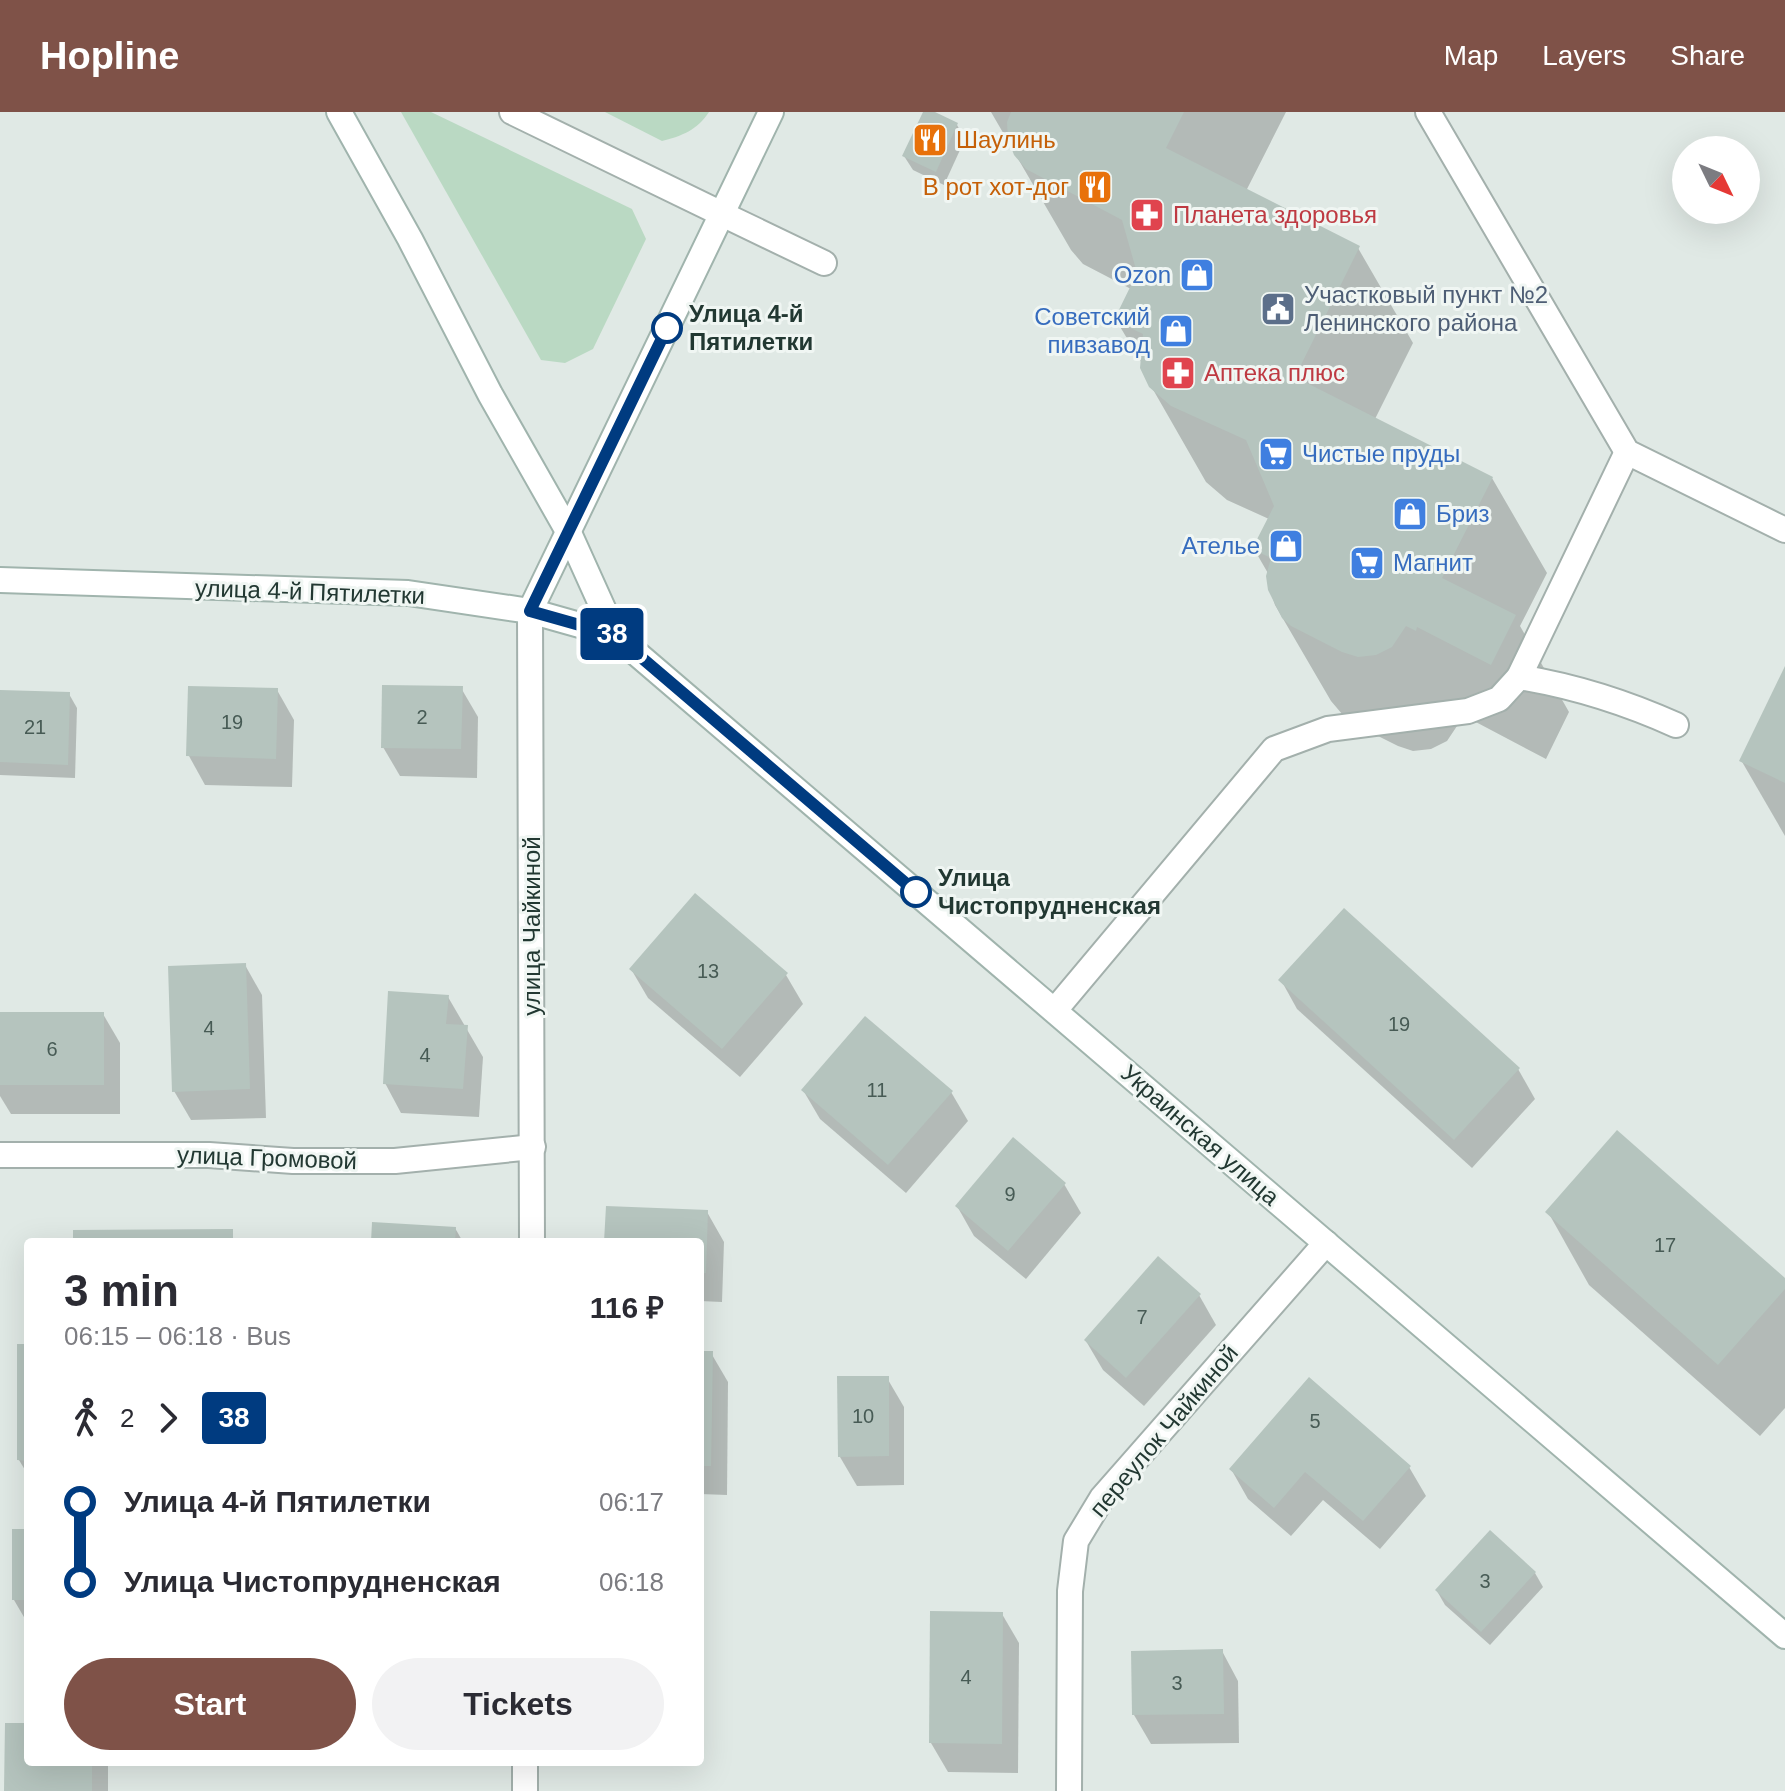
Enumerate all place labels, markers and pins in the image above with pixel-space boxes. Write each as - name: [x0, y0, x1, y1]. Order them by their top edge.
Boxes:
- restaurant icon: Шаулинь: [911, 121, 949, 159]
- place label: Шаулинь: [956, 126, 1056, 153]
- restaurant icon: В рот хот-дог: [1076, 168, 1114, 206]
- place label: В рот хот-дог: [923, 173, 1069, 200]
- pharmacy icon: Планета здоровья: [1128, 196, 1166, 234]
- place label: Планета здоровья: [1173, 201, 1377, 228]
- shop icon: Ozon: [1178, 256, 1216, 294]
- place label: Ozon: [1114, 261, 1171, 288]
- place label: Участковый пункт №2 Ленинского района: [1304, 281, 1548, 336]
- public building icon: Участковый пункт №2 Ленинского района: [1259, 290, 1297, 328]
- place label: Улица 4-й Пятилетки: [689, 300, 813, 355]
- place label: Советский пивзавод: [1034, 303, 1150, 358]
- shop icon: Советский пивзавод: [1157, 312, 1195, 350]
- marker: Улица 4-й Пятилетки: [652, 313, 682, 343]
- pharmacy icon: Аптека плюс: [1159, 354, 1197, 392]
- place label: Аптека плюс: [1204, 359, 1345, 386]
- supermarket icon: Чистые пруды: [1257, 435, 1295, 473]
- place label: Чистые пруды: [1302, 440, 1460, 467]
- shop icon: Бриз: [1391, 495, 1429, 533]
- place label: Бриз: [1436, 500, 1490, 527]
- shop icon: Ателье: [1267, 527, 1305, 565]
- place label: Ателье: [1181, 532, 1260, 559]
- supermarket icon: Магнит: [1348, 544, 1386, 582]
- place label: Магнит: [1393, 549, 1473, 576]
- place label: Улица Чистопрудненская: [938, 864, 1161, 919]
- marker: Улица Чистопрудненская: [901, 877, 931, 907]

